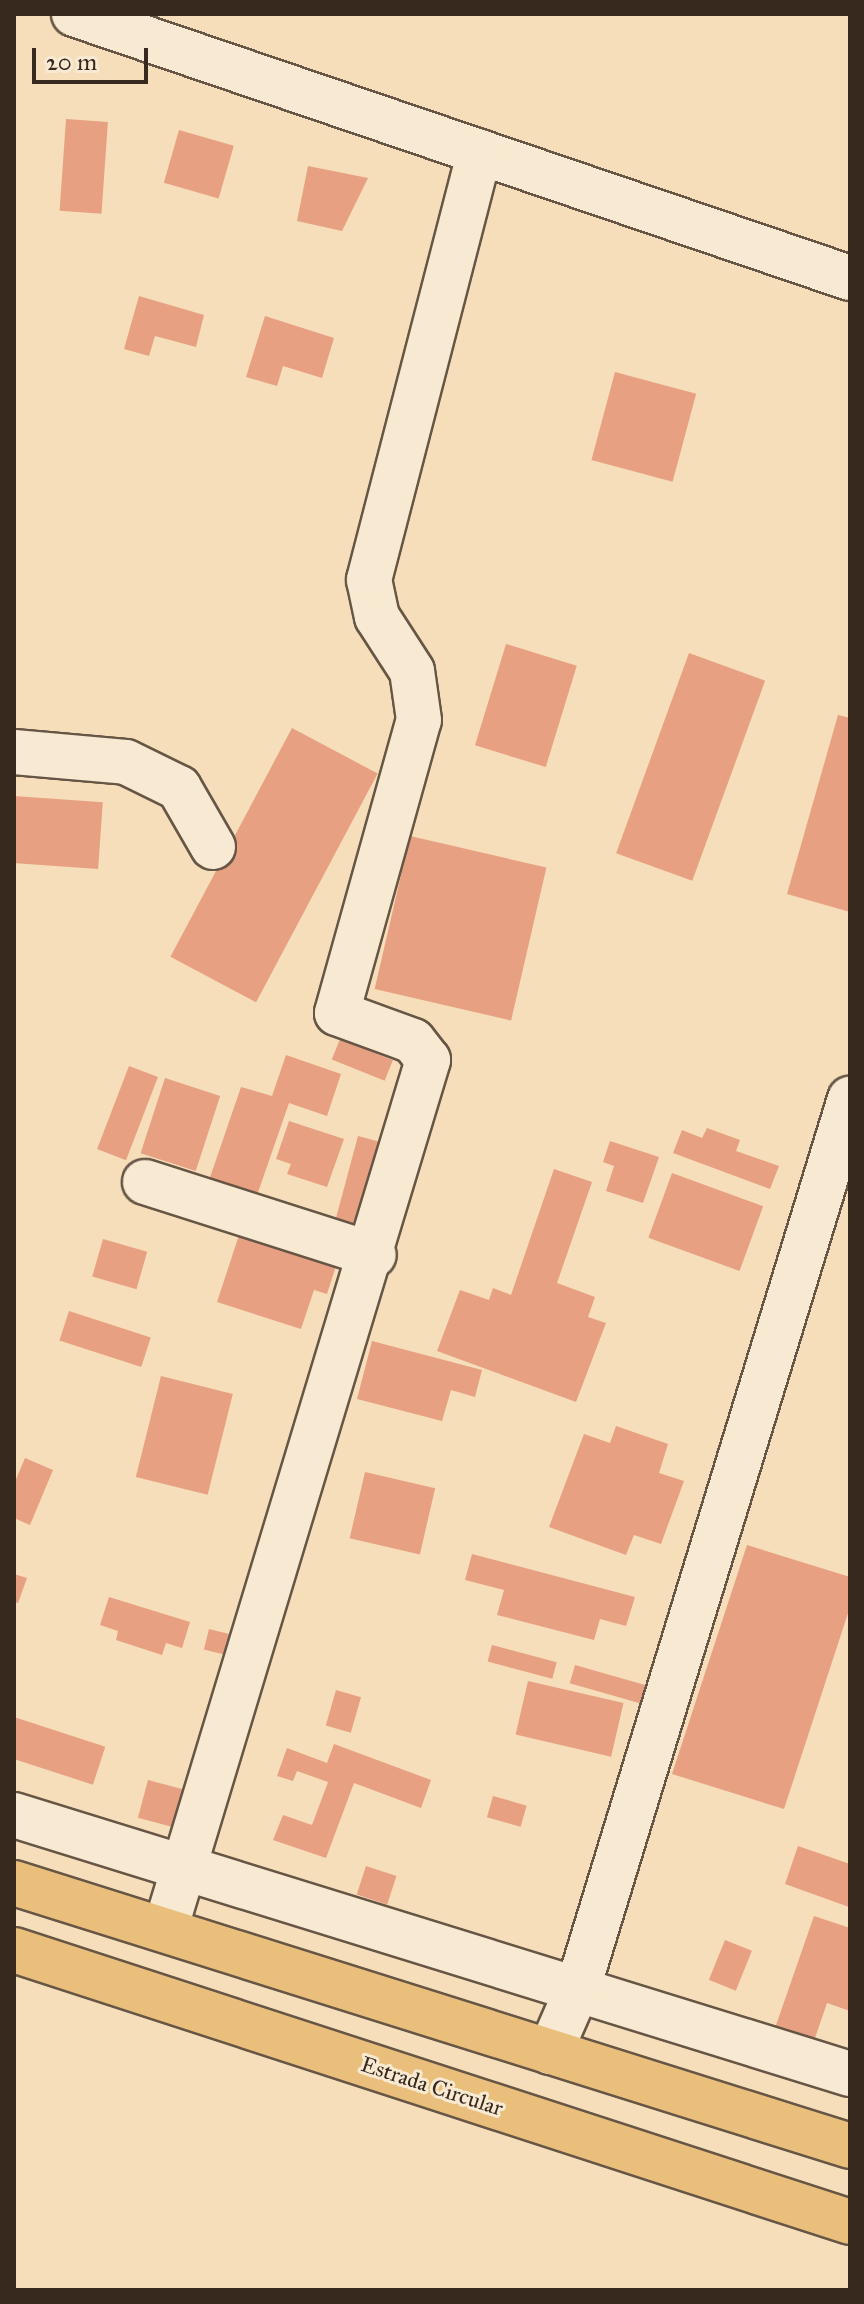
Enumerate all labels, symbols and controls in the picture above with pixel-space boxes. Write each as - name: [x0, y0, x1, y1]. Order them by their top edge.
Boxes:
- scale bar: [36, 32, 152, 82]
- text: 20 m: [46, 47, 97, 77]
- street label: Estrada Circular: [358, 2051, 506, 2121]

